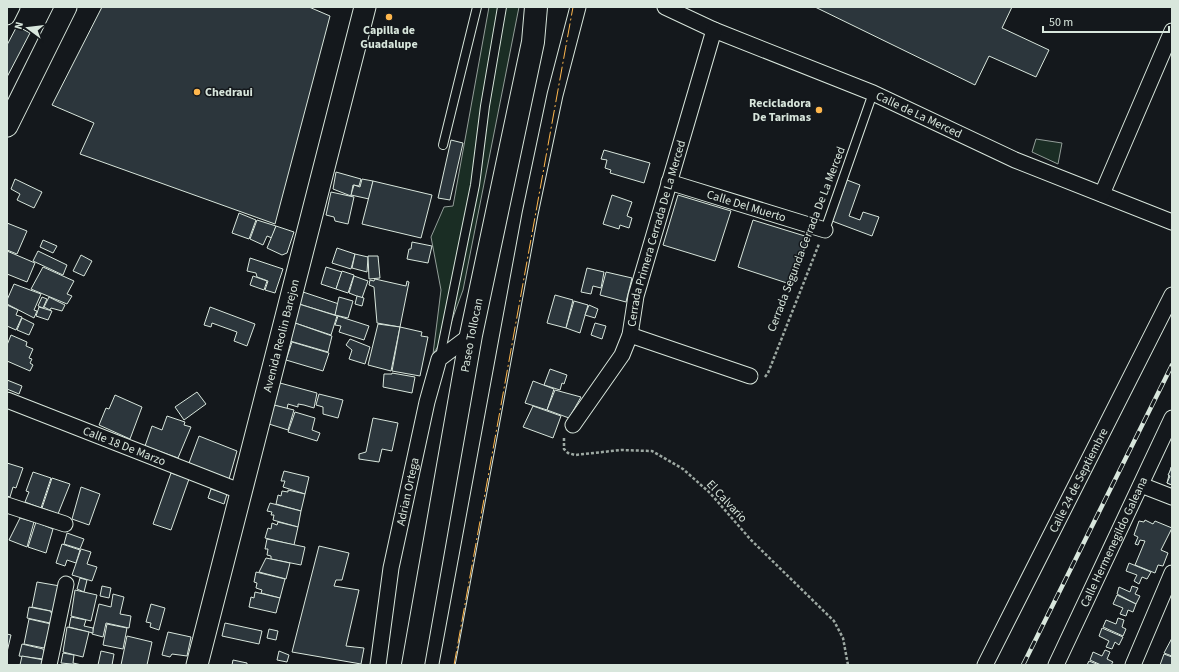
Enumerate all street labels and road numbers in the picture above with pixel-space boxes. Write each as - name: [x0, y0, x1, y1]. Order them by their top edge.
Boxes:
- street label: Calle de La Merced: [873, 88, 965, 143]
- street label: Cerrada Primera Cerrada De La Merced: [623, 138, 690, 328]
- street label: Cerrada Segunda Cerrada De La Merced: [763, 144, 850, 334]
- street label: Calle Del Muerto: [705, 186, 788, 226]
- street label: Avenida Reolin Barejon: [259, 277, 304, 394]
- street label: Paseo Tollocan: [457, 297, 488, 374]
- street label: Calle 18 De Marzo: [80, 422, 168, 470]
- street label: Calle 24 de Septiembre: [1045, 425, 1112, 536]
- street label: Adrian Ortega: [392, 456, 424, 527]
- street label: Calle Hermenegildo Galeana: [1076, 474, 1152, 610]
- street label: El Calvario: [702, 476, 751, 526]

